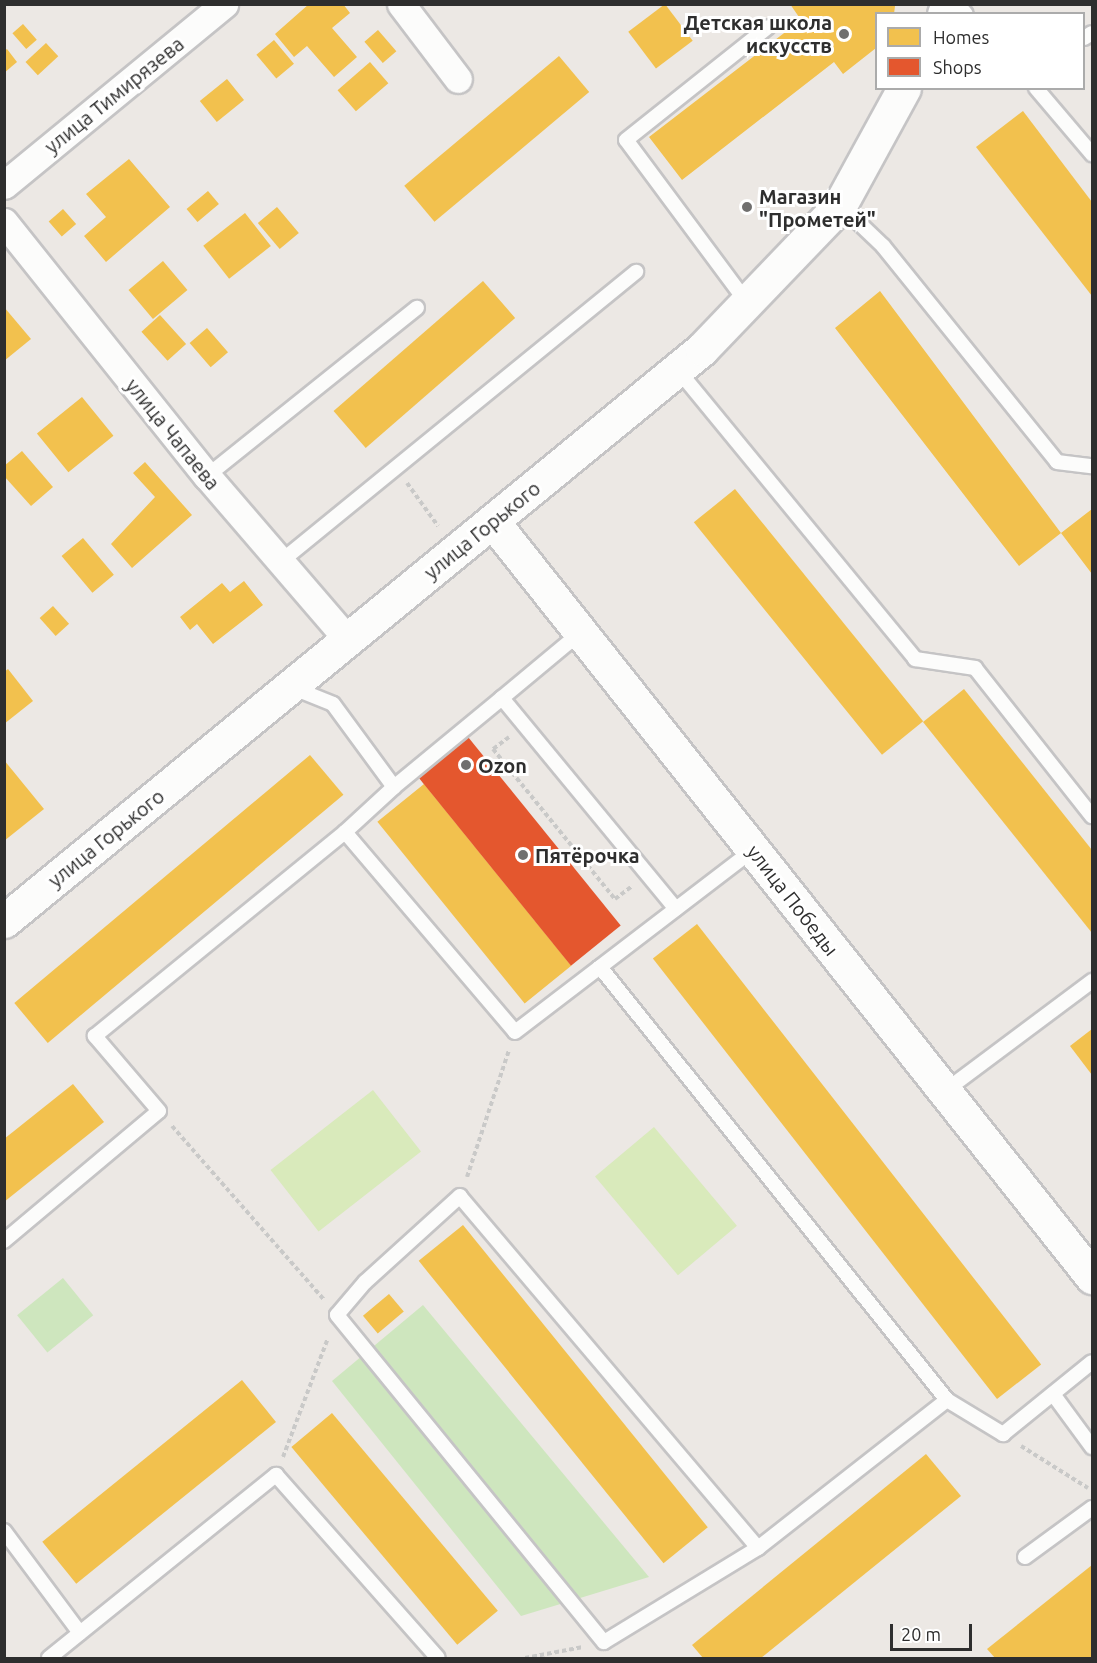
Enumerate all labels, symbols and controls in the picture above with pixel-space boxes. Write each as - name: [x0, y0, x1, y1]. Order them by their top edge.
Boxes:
- place label: Детская школа искусств: [684, 11, 832, 58]
- legend: [875, 12, 1085, 90]
- marker: Детская школа искусств: [837, 27, 851, 41]
- text: Homes: [933, 27, 989, 47]
- street label: улица Тимирязева: [40, 32, 188, 158]
- text: Shops: [933, 57, 982, 77]
- place label: Магазин "Прометей": [759, 184, 876, 231]
- marker: Магазин "Прометей": [740, 200, 754, 214]
- street label: улица Чапаева: [121, 374, 225, 494]
- street label: улица Горького: [419, 476, 545, 584]
- place label: Ozon: [478, 753, 527, 777]
- marker: Ozon: [459, 758, 473, 772]
- street label: улица Горького: [43, 784, 169, 892]
- street label: улица Победы: [742, 840, 844, 960]
- place label: Пятёрочка: [535, 843, 640, 867]
- marker: Пятёрочка: [516, 848, 530, 862]
- scale bar: [893, 1612, 976, 1650]
- text: 20 m: [901, 1624, 941, 1644]

